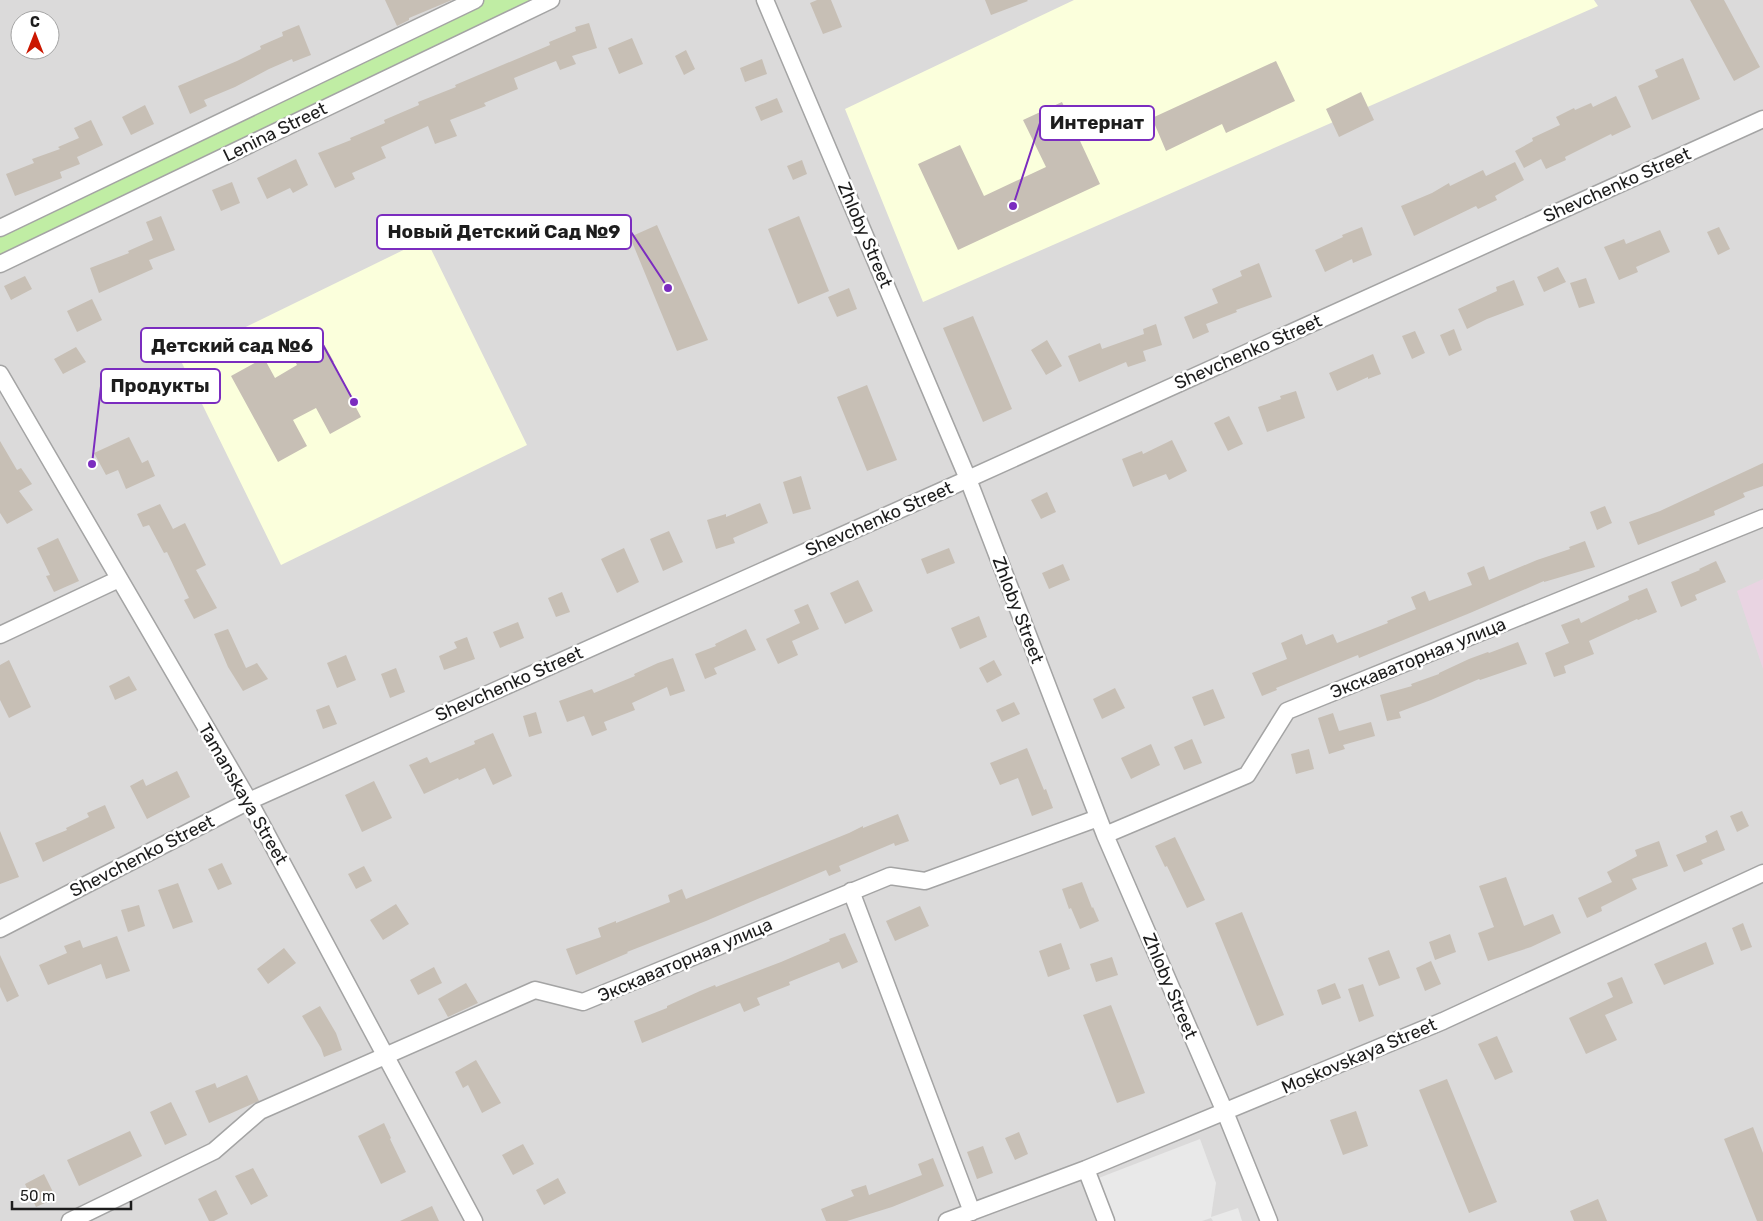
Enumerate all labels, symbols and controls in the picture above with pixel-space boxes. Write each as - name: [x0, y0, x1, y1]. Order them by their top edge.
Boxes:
- north arrow: [10, 10, 60, 60]
- text: С: [30, 14, 40, 31]
- street label: Lenina Street: [220, 97, 330, 167]
- callout: Интернат: [1040, 106, 1154, 140]
- text: Интернат: [1050, 111, 1145, 134]
- street label: Shevchenko Street: [1540, 143, 1694, 227]
- street label: Zhloby Street: [833, 179, 897, 291]
- callout: Новый Детский Сад №9: [377, 215, 631, 249]
- text: Новый Детский Сад №9: [387, 220, 621, 243]
- street label: Shevchenko Street: [1171, 310, 1325, 394]
- callout: Детский сад №6: [141, 328, 323, 362]
- text: Детский сад №6: [151, 334, 313, 357]
- callout: Продукты: [101, 369, 220, 403]
- text: Продукты: [110, 374, 210, 397]
- street label: Shevchenko Street: [802, 477, 956, 561]
- street label: Zhloby Street: [988, 553, 1048, 667]
- street label: Экскаваторная улица: [1327, 613, 1509, 703]
- street label: Shevchenko Street: [432, 642, 586, 726]
- street label: Tamanskaya Street: [194, 719, 292, 869]
- street label: Shevchenko Street: [66, 810, 218, 902]
- street label: Экскаваторная улица: [594, 913, 776, 1007]
- street label: Zhloby Street: [1138, 930, 1202, 1042]
- street label: Moskovskaya Street: [1278, 1013, 1440, 1099]
- scale bar: [12, 1178, 131, 1210]
- text: 50 m: [20, 1187, 55, 1205]

